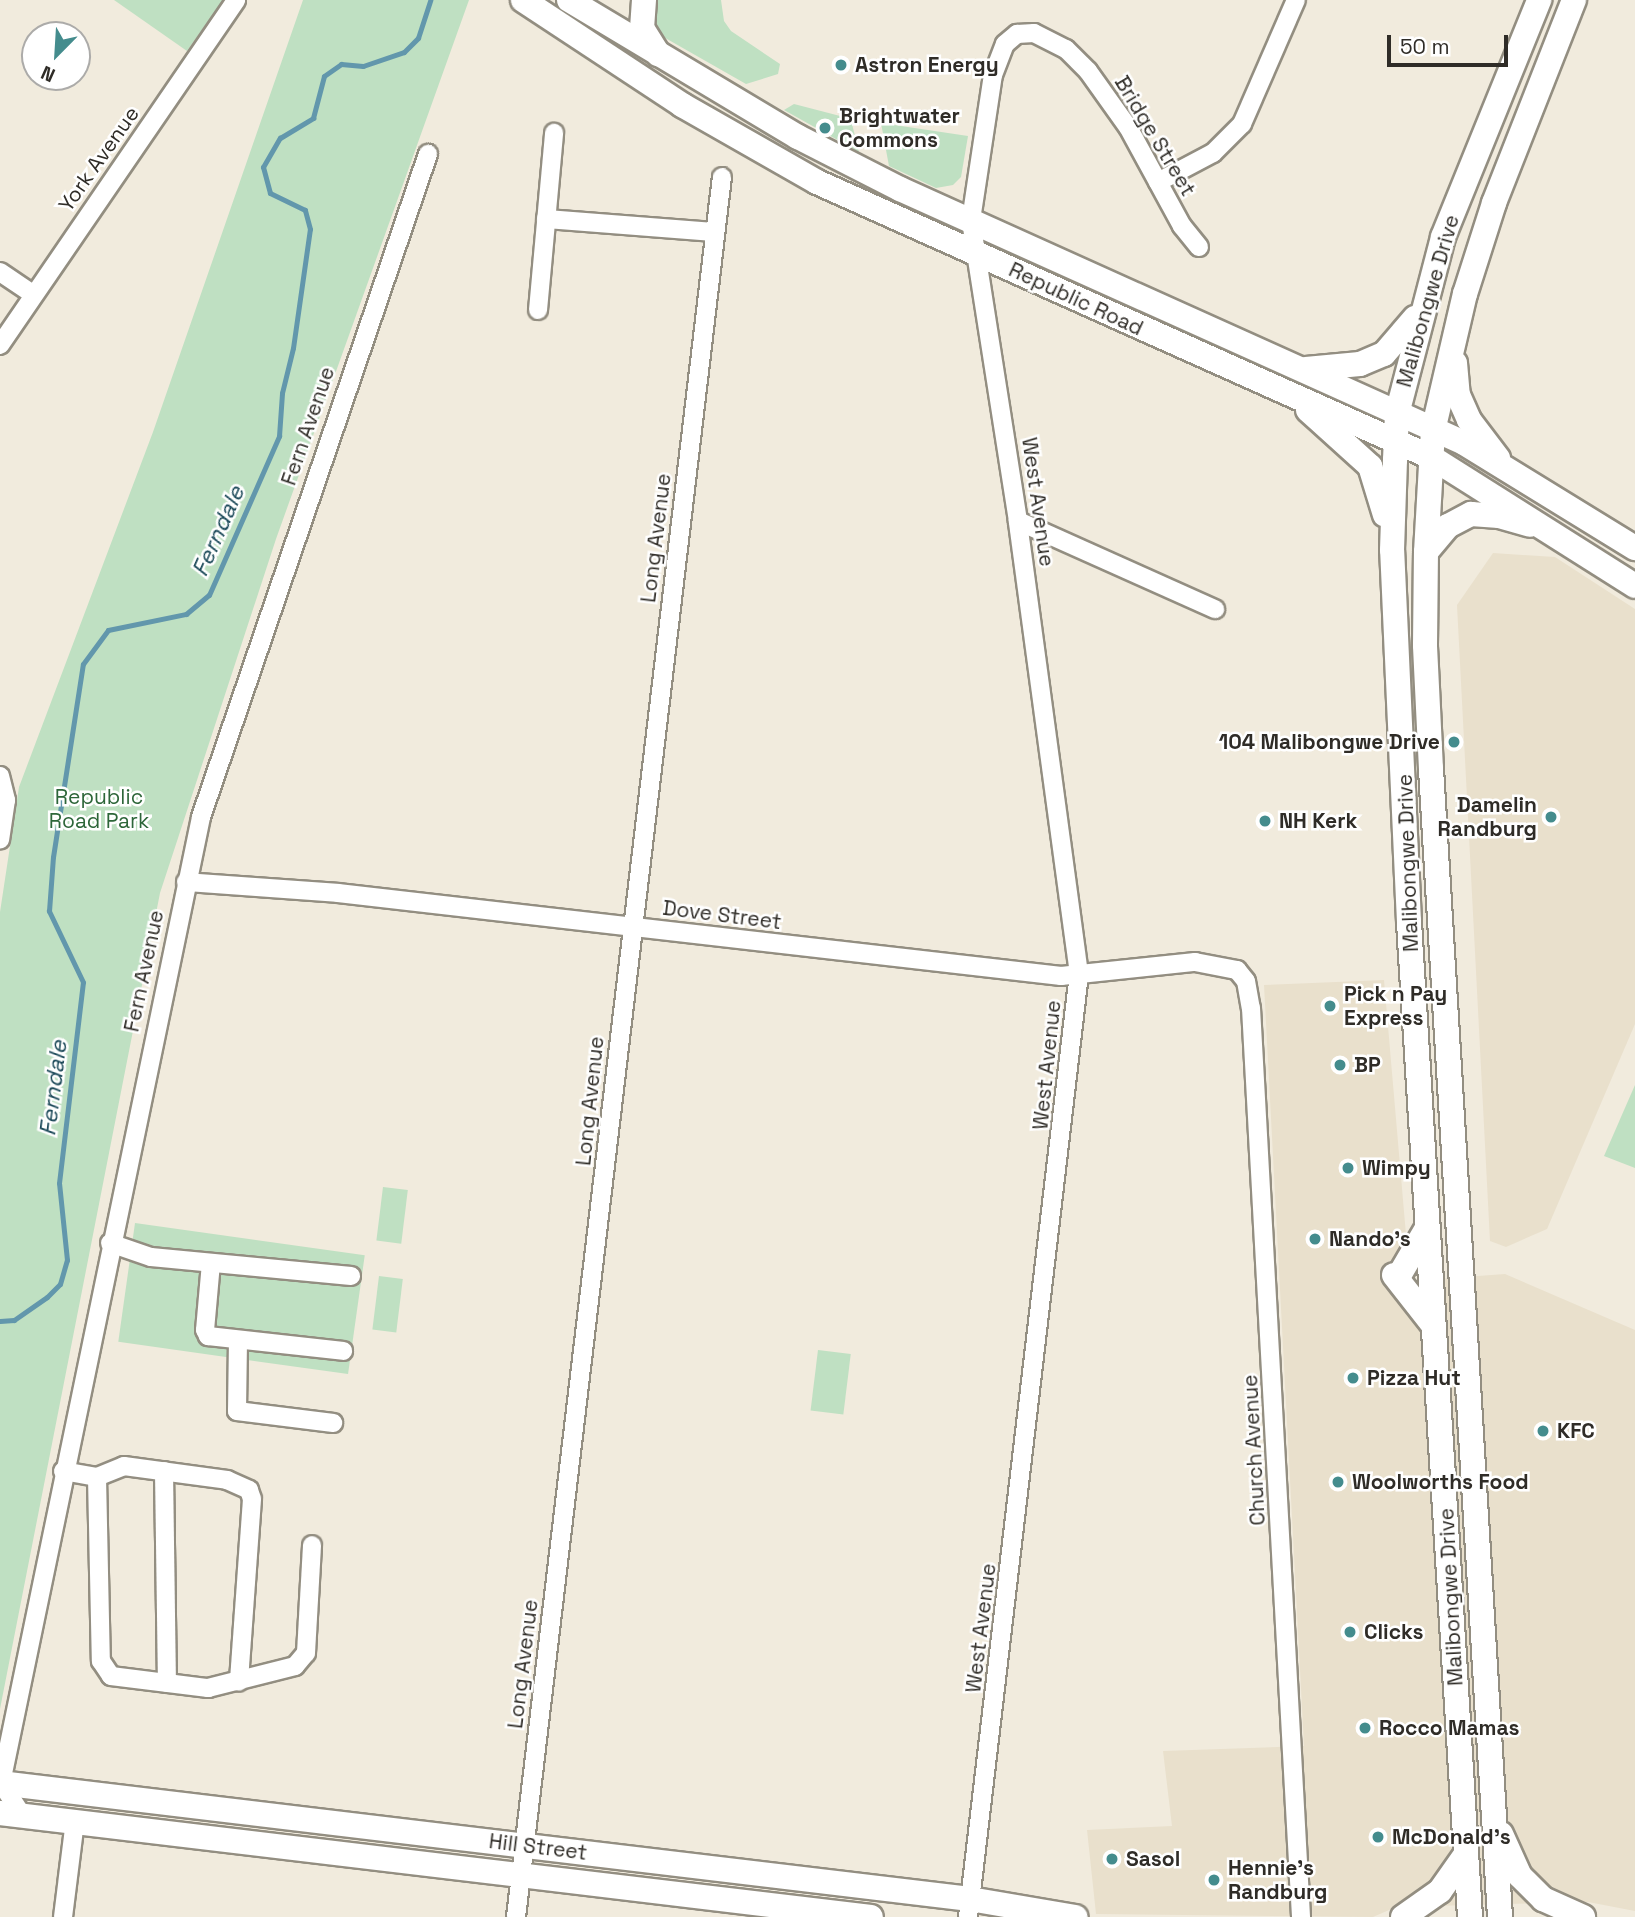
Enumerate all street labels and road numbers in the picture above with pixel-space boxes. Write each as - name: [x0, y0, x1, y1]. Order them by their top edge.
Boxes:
- street label: Bridge Street: [1109, 71, 1201, 201]
- street label: York Avenue: [53, 101, 145, 217]
- street label: Malibongwe Drive: [1391, 212, 1465, 390]
- street label: Republic Road: [1005, 257, 1147, 341]
- street label: Fern Avenue: [276, 363, 340, 489]
- street label: West Avenue: [1016, 436, 1060, 568]
- street label: Long Avenue: [636, 472, 676, 604]
- street label: Malibongwe Drive: [1392, 774, 1424, 952]
- street label: Dove Street: [661, 895, 783, 935]
- street label: Fern Avenue: [119, 908, 169, 1034]
- street label: West Avenue: [1028, 999, 1066, 1131]
- street label: Long Avenue: [571, 1035, 609, 1167]
- street label: Church Avenue: [1237, 1374, 1271, 1526]
- street label: Malibongwe Drive: [1434, 1507, 1468, 1687]
- street label: West Avenue: [961, 1562, 1001, 1694]
- street label: Long Avenue: [503, 1598, 543, 1730]
- street label: Hill Street: [487, 1828, 589, 1866]

